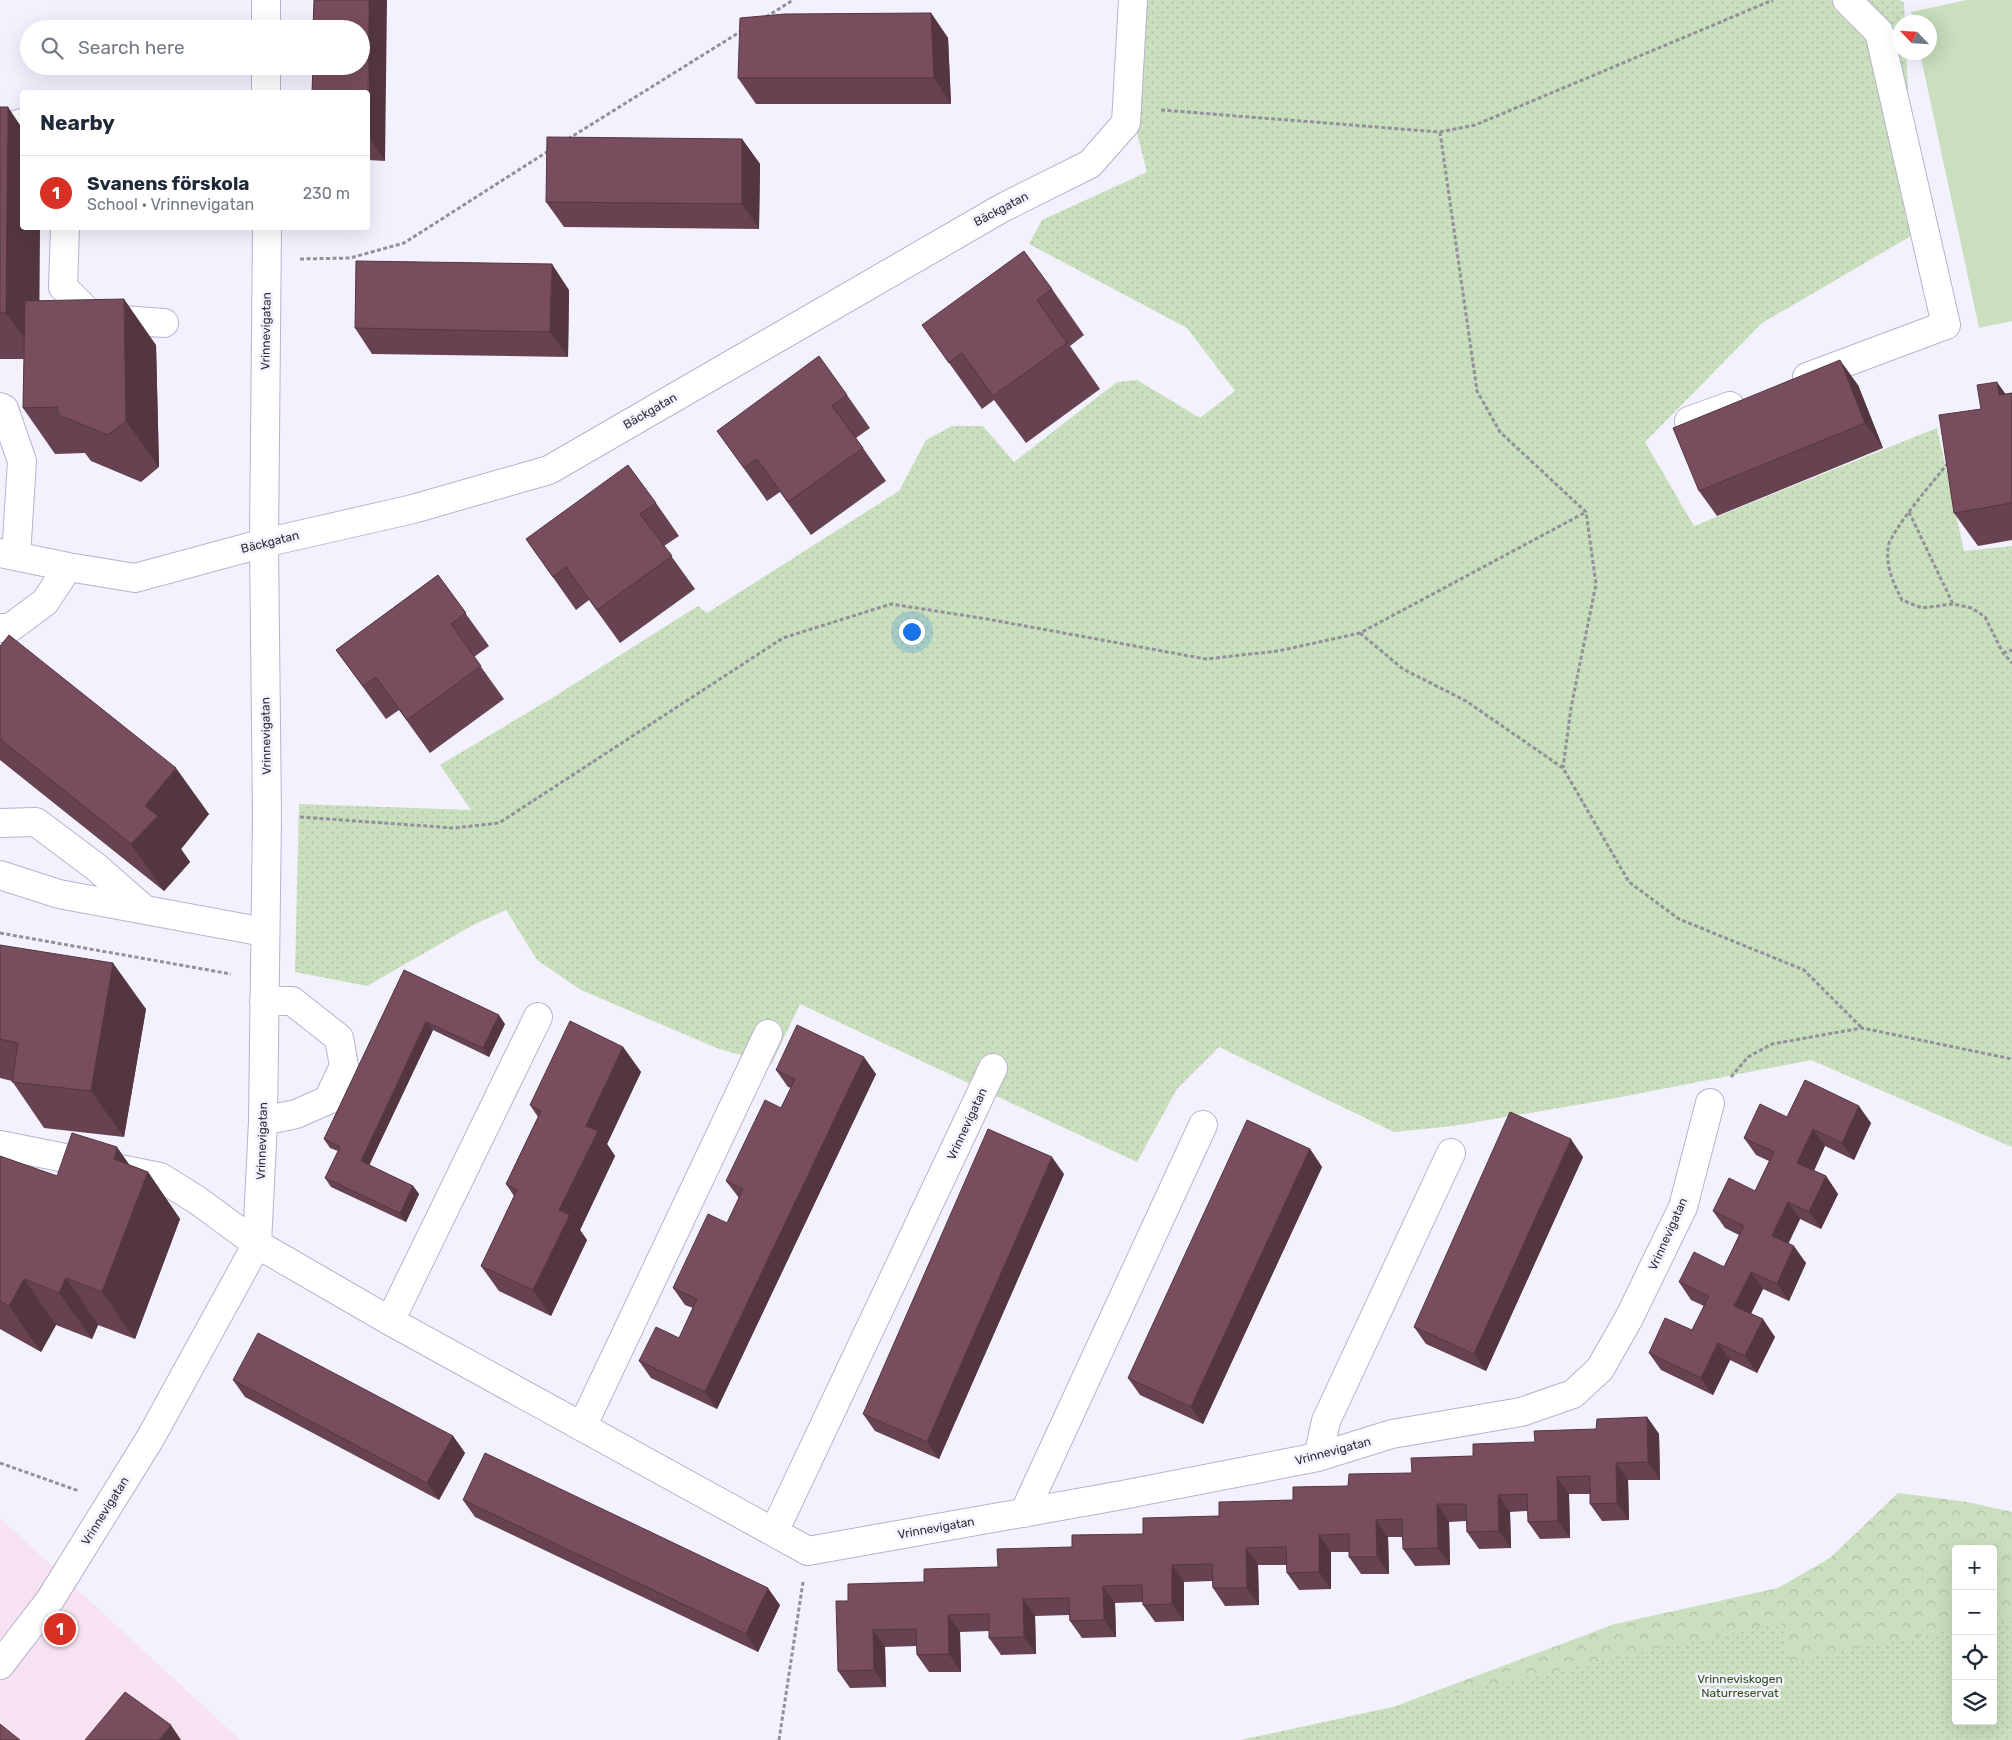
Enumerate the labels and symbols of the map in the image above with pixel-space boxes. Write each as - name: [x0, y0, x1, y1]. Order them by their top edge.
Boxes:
- north arrow: [1892, 15, 1937, 60]
- street label: Bäckgatan: [971, 189, 1031, 229]
- street label: Vrinnevigatan: [258, 292, 274, 370]
- street label: Bäckgatan: [621, 390, 679, 432]
- street label: Bäckgatan: [239, 528, 301, 556]
- your location: [899, 619, 925, 645]
- street label: Vrinnevigatan: [258, 697, 274, 775]
- street label: Vrinnevigatan: [944, 1086, 990, 1162]
- street label: Vrinnevigatan: [254, 1102, 270, 1180]
- street label: Vrinnevigatan: [1646, 1196, 1690, 1272]
- street label: Vrinnevigatan: [1294, 1434, 1372, 1468]
- street label: Vrinnevigatan: [78, 1474, 132, 1548]
- street label: Vrinnevigatan: [896, 1514, 976, 1542]
- pin: 1: [44, 1610, 76, 1648]
- park label: Vrinneviskogen Naturreservat: [1697, 1672, 1783, 1700]

